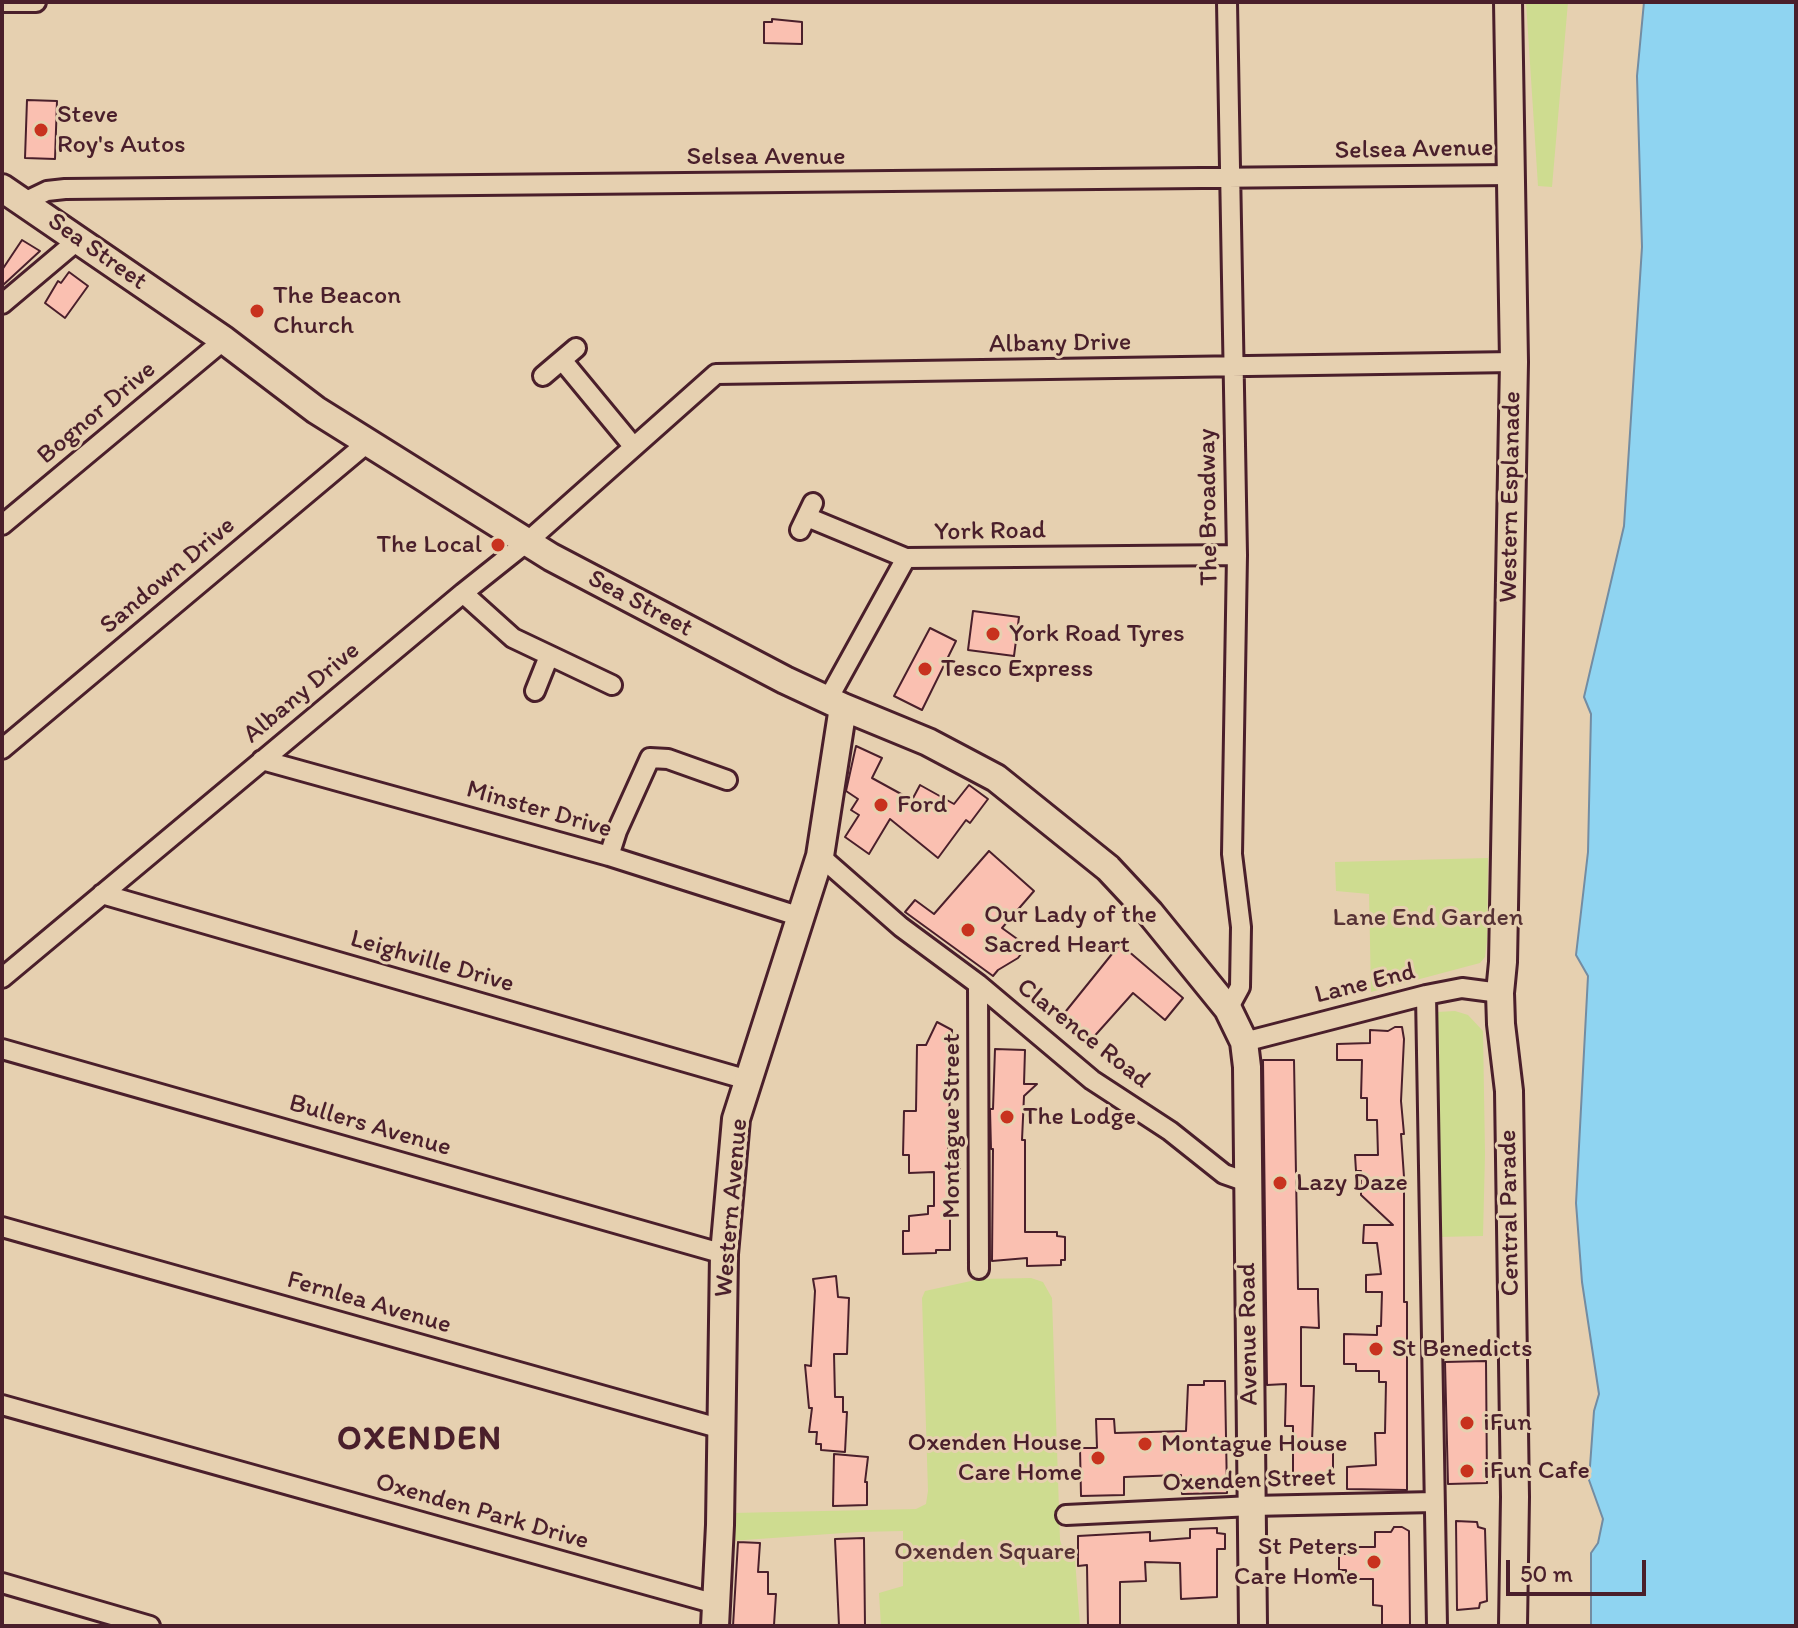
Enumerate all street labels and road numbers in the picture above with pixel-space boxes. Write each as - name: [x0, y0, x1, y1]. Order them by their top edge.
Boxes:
- street label: Selsea Avenue: [1334, 133, 1494, 167]
- street label: Selsea Avenue: [687, 141, 845, 173]
- street label: Sea Street: [41, 206, 153, 298]
- street label: Albany Drive: [989, 327, 1131, 361]
- street label: Bognor Drive: [31, 354, 163, 472]
- street label: Western Esplanade: [1494, 391, 1528, 603]
- street label: The Broadway: [1192, 428, 1226, 586]
- street label: Sandown Drive: [94, 510, 242, 642]
- street label: York Road: [934, 515, 1046, 549]
- street label: Sea Street: [582, 563, 698, 645]
- street label: Albany Drive: [237, 635, 367, 751]
- street label: Minster Drive: [462, 774, 616, 846]
- street label: Leighville Drive: [346, 924, 518, 1000]
- street label: Lane End: [1312, 956, 1418, 1012]
- street label: Clarence Road: [1010, 972, 1156, 1096]
- street label: Montague Street: [936, 1033, 968, 1219]
- street label: Bullers Avenue: [285, 1088, 455, 1164]
- street label: Western Avenue: [709, 1117, 755, 1299]
- street label: Central Parade: [1493, 1129, 1527, 1297]
- street label: Avenue Road: [1232, 1262, 1266, 1406]
- street label: Fernlea Avenue: [283, 1265, 455, 1341]
- street label: Oxenden Street: [1162, 1462, 1336, 1500]
- street label: Oxenden Park Drive: [372, 1467, 592, 1557]

